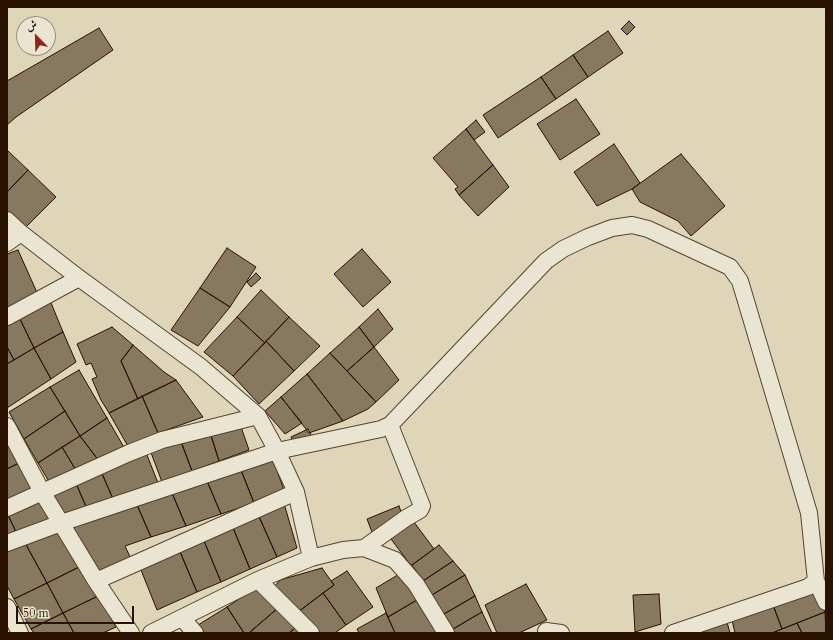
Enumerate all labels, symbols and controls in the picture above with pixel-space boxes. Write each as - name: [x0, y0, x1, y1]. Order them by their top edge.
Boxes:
- north arrow: [16, 16, 56, 56]
- text: ش: [24, 16, 39, 34]
- scale bar: [18, 598, 136, 624]
- text: 50 m: [23, 605, 49, 621]

